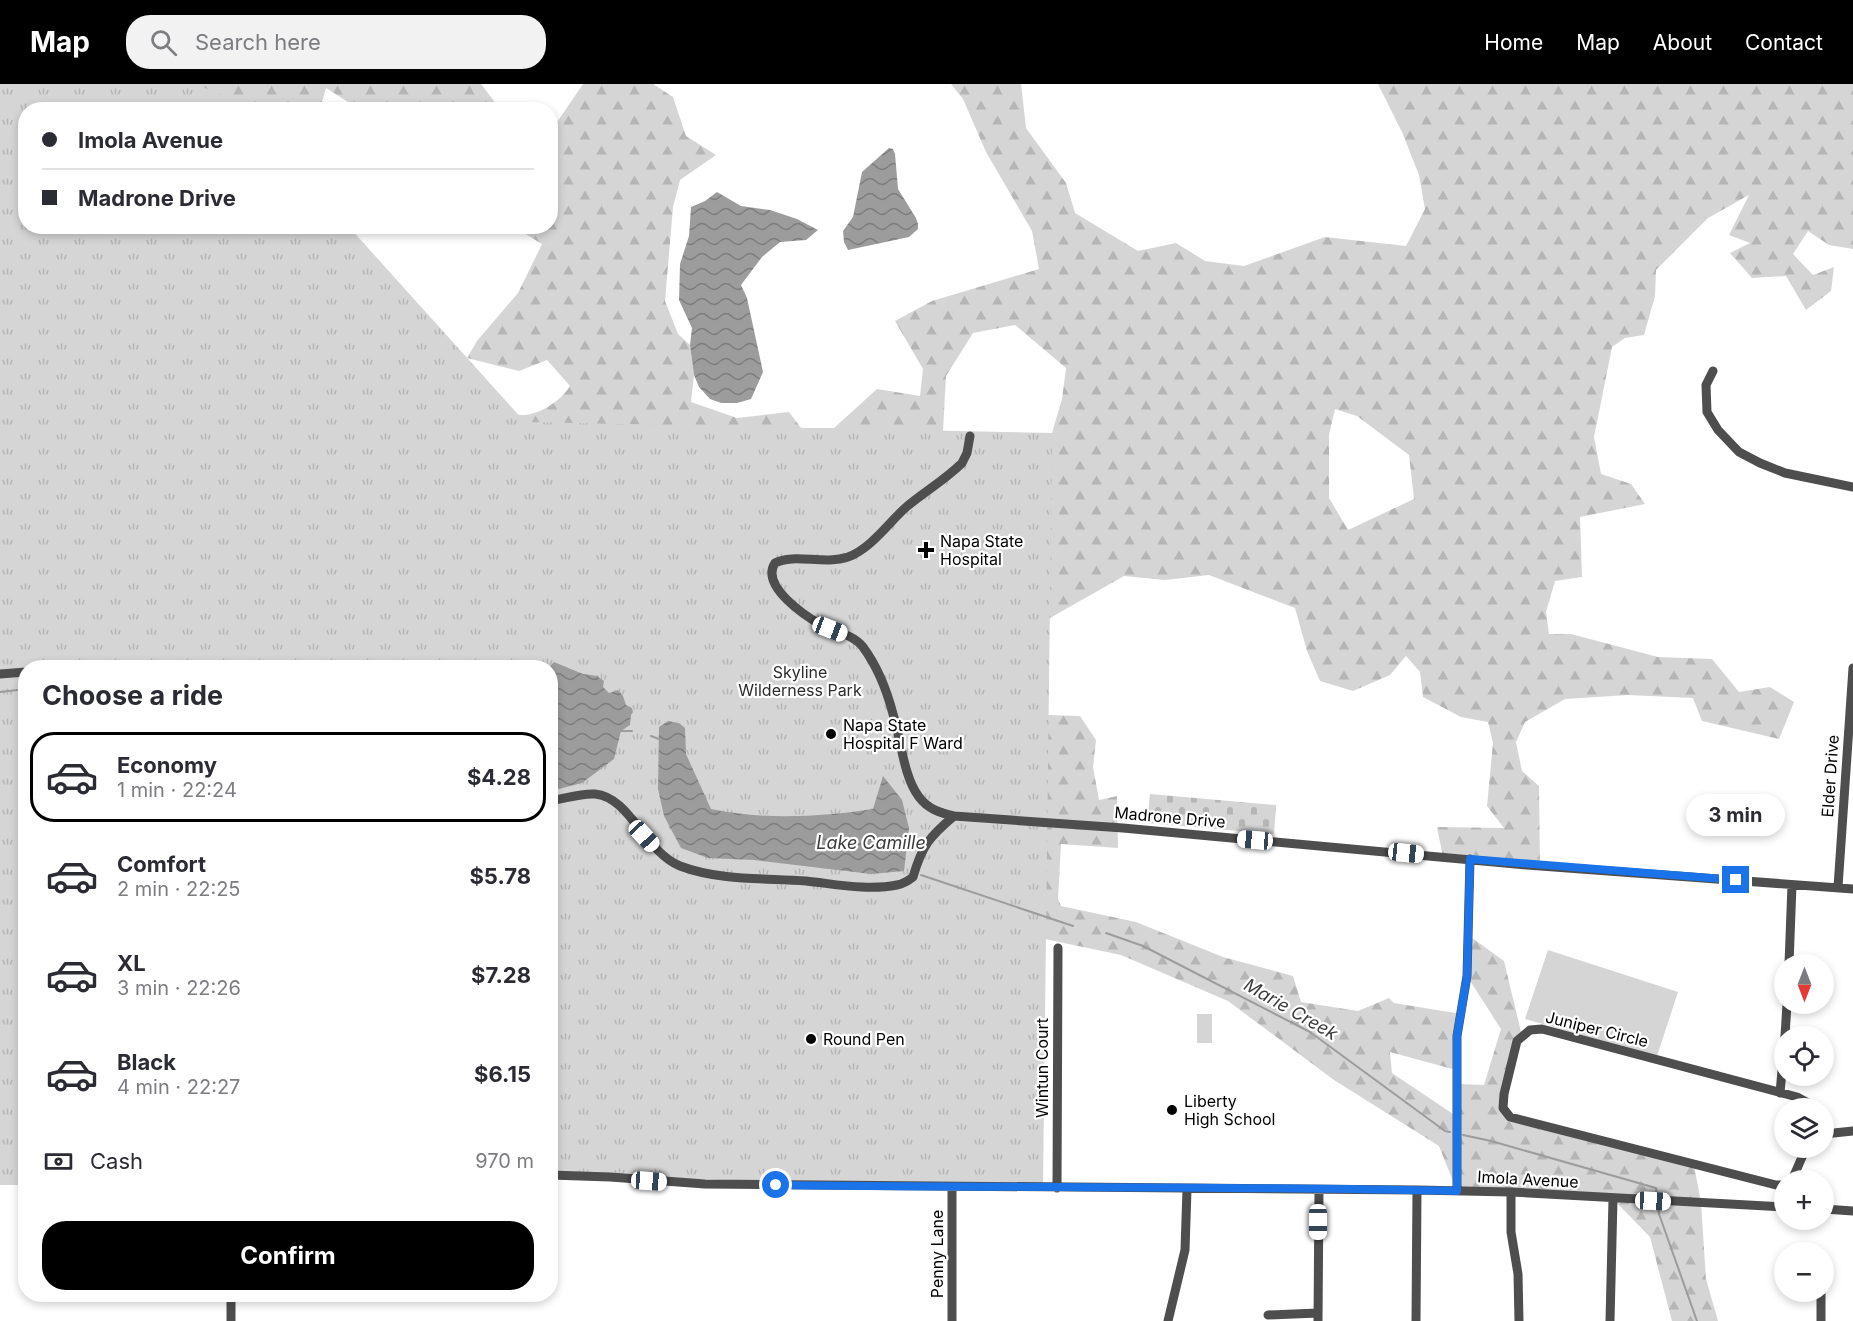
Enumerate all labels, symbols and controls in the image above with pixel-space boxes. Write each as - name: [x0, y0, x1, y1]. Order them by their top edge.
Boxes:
- search box: [126, 15, 546, 69]
- text: Map: [30, 25, 90, 59]
- icon: search: [147, 26, 180, 59]
- text: Search here: [195, 29, 321, 55]
- text: Home: [1484, 30, 1543, 55]
- text: Map: [1576, 30, 1620, 55]
- text: About: [1653, 30, 1712, 55]
- text: Contact: [1745, 30, 1823, 55]
- text: Imola Avenue: [78, 127, 223, 153]
- text: Madrone Drive: [78, 185, 236, 211]
- place label: Napa State Hospital: [940, 531, 1023, 569]
- marker: Napa State Hospital: [917, 541, 935, 559]
- car: [810, 614, 850, 644]
- park label: Skyline Wilderness Park: [738, 662, 862, 700]
- text: Choose a ride: [42, 679, 223, 712]
- place label: Napa State Hospital F Ward: [843, 715, 963, 753]
- marker: Napa State Hospital F Ward: [824, 727, 838, 741]
- street label: Elder Drive: [1817, 734, 1843, 818]
- icon: car: [45, 750, 99, 804]
- text: Economy: [117, 752, 217, 778]
- text: $4.28: [467, 764, 531, 790]
- text: 1 min · 22:24: [117, 778, 237, 802]
- callout: 3 min: [1686, 793, 1786, 835]
- street label: Madrone Drive: [1114, 802, 1226, 832]
- text: 3 min: [1709, 803, 1762, 827]
- car: [625, 817, 663, 855]
- car: [1236, 829, 1274, 851]
- water label: Lake Camille: [816, 832, 926, 853]
- car: [1387, 842, 1425, 864]
- icon: car: [45, 849, 99, 903]
- text: Comfort: [117, 851, 206, 877]
- text: $5.78: [469, 863, 531, 889]
- route end: [1722, 866, 1749, 893]
- text: 2 min · 22:25: [117, 877, 241, 901]
- icon: car: [45, 948, 99, 1002]
- text: XL: [117, 950, 146, 976]
- north arrow: [1774, 954, 1834, 1014]
- map controls: [1774, 954, 1834, 1302]
- text: $7.28: [471, 962, 531, 988]
- water label: Marie Creek: [1241, 974, 1342, 1045]
- text: 3 min · 22:26: [117, 976, 241, 1000]
- street label: Juniper Circle: [1544, 1007, 1650, 1051]
- street label: Wintun Court: [1032, 1018, 1052, 1118]
- button: locate: [1774, 1026, 1834, 1086]
- place label: Round Pen: [823, 1029, 905, 1049]
- marker: Round Pen: [804, 1032, 818, 1046]
- icon: car: [45, 1047, 99, 1101]
- text: Black: [117, 1049, 176, 1075]
- text: $6.15: [474, 1061, 531, 1087]
- text: 4 min · 22:27: [117, 1075, 240, 1099]
- place label: Liberty High School: [1184, 1091, 1275, 1129]
- button: layers: [1774, 1098, 1834, 1158]
- marker: Liberty High School: [1165, 1103, 1179, 1117]
- icon: cash: [42, 1145, 75, 1178]
- text: Cash: [90, 1148, 143, 1174]
- text: 970 m: [475, 1149, 534, 1173]
- street label: Imola Avenue: [1477, 1166, 1579, 1192]
- button: +: [1774, 1170, 1834, 1230]
- car: [630, 1171, 668, 1191]
- route start: [762, 1171, 789, 1198]
- car: [1635, 1191, 1671, 1211]
- car: [1309, 1204, 1327, 1240]
- street label: Penny Lane: [927, 1210, 947, 1298]
- button: Confirm: [42, 1221, 534, 1290]
- button: −: [1774, 1242, 1834, 1302]

